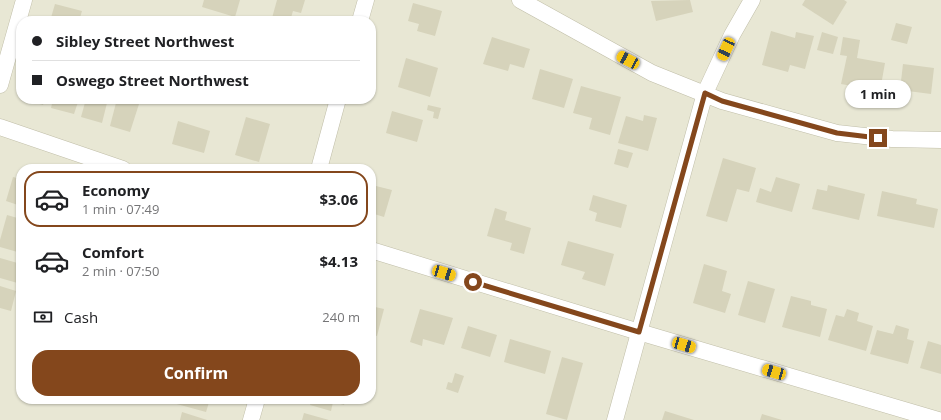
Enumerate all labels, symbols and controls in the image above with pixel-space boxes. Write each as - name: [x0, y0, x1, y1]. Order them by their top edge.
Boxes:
- text: Sibley Street Northwest: [56, 31, 234, 51]
- car: [715, 36, 737, 62]
- car: [615, 49, 641, 71]
- text: Oswego Street Northwest: [56, 70, 249, 90]
- callout: 1 min: [845, 80, 911, 108]
- text: 1 min: [860, 85, 896, 103]
- route end: [869, 129, 887, 147]
- text: Economy: [82, 180, 150, 200]
- icon: car: [34, 181, 70, 217]
- text: $3.06: [319, 189, 358, 209]
- text: 1 min · 07:49: [82, 200, 159, 218]
- text: Comfort: [82, 242, 144, 262]
- icon: car: [34, 243, 70, 279]
- text: $4.13: [319, 251, 358, 271]
- text: 2 min · 07:50: [82, 262, 159, 280]
- car: [431, 264, 457, 282]
- route start: [464, 273, 482, 291]
- icon: cash: [32, 306, 54, 328]
- text: Cash: [64, 307, 98, 327]
- text: 240 m: [322, 308, 360, 326]
- car: [671, 336, 697, 354]
- button: Confirm: [32, 350, 360, 396]
- car: [761, 363, 787, 381]

